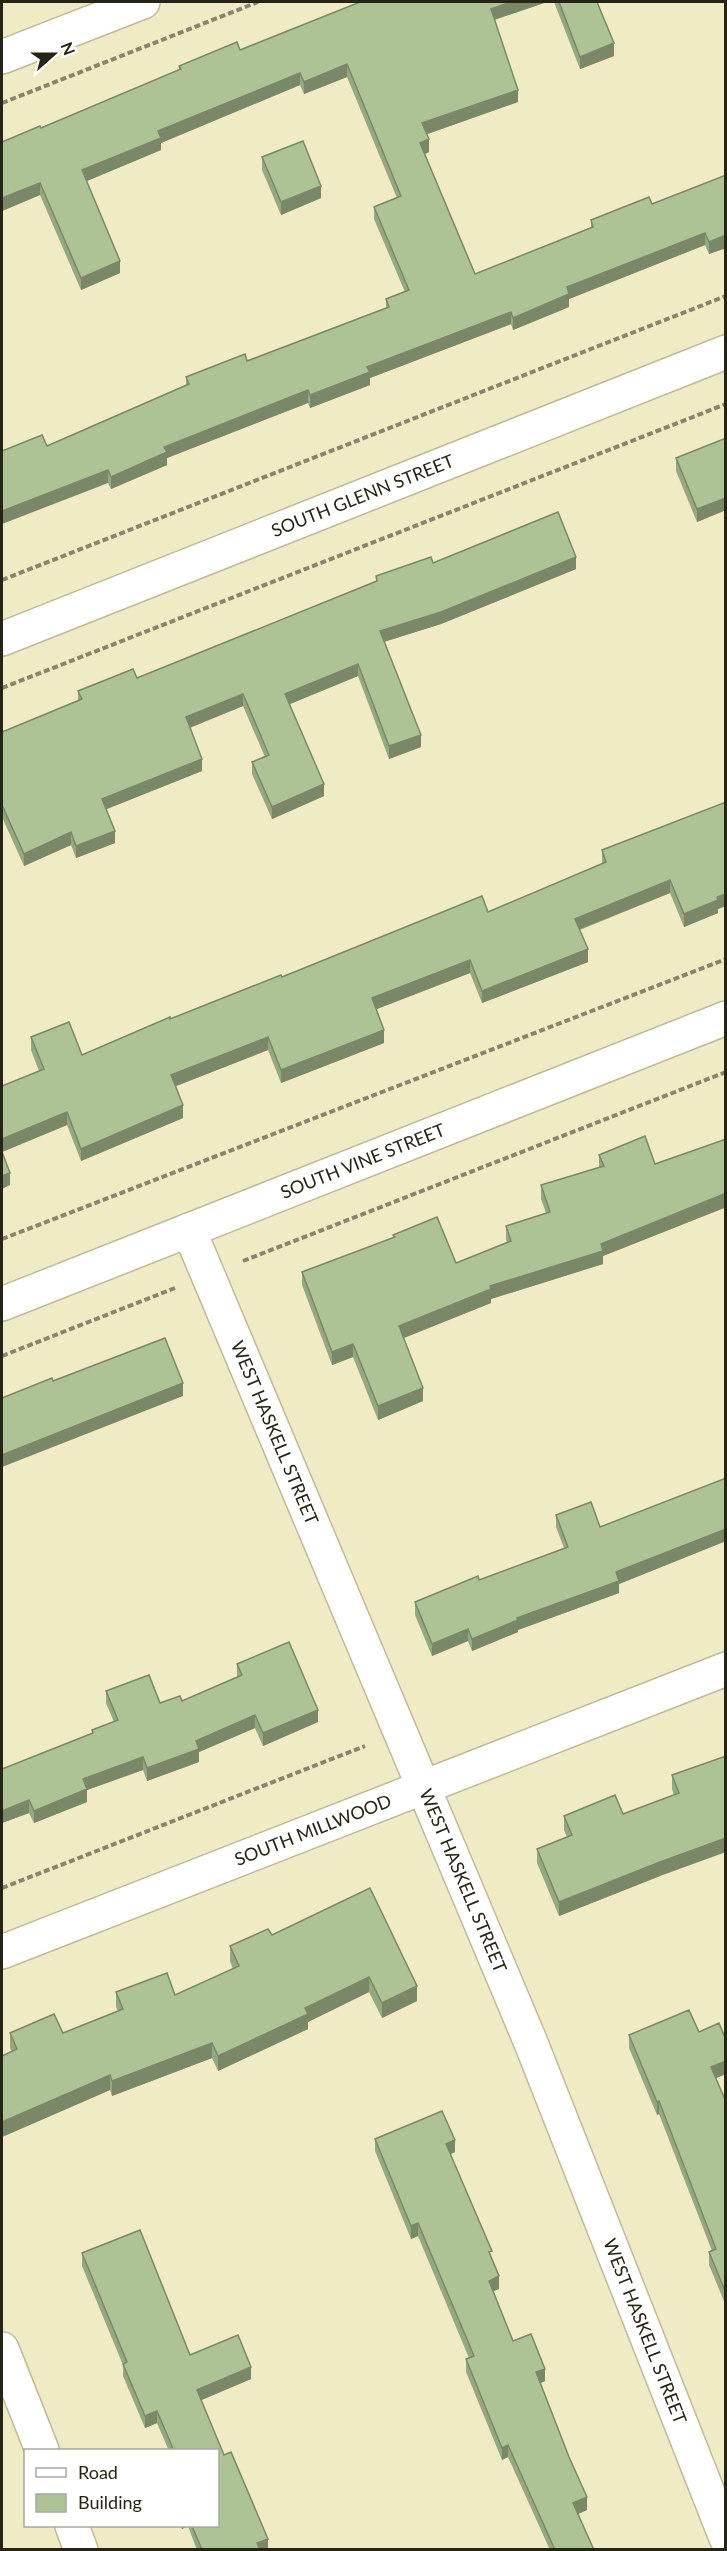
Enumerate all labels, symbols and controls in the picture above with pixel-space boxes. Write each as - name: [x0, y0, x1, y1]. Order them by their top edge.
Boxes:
- north arrow: [24, 24, 84, 84]
- text: N: [57, 39, 80, 58]
- street label: SOUTH GLENN STREET: [268, 449, 457, 541]
- street label: SOUTH VINE STREET: [277, 1118, 448, 1203]
- street label: WEST HASKELL STREET: [227, 1337, 324, 1528]
- street label: WEST HASKELL STREET: [415, 1785, 512, 1976]
- street label: SOUTH MILLWOOD: [231, 1789, 394, 1870]
- street label: WEST HASKELL STREET: [599, 2235, 692, 2427]
- legend: [24, 2449, 219, 2527]
- text: Road: [78, 2461, 118, 2483]
- text: Building: [78, 2491, 142, 2513]

